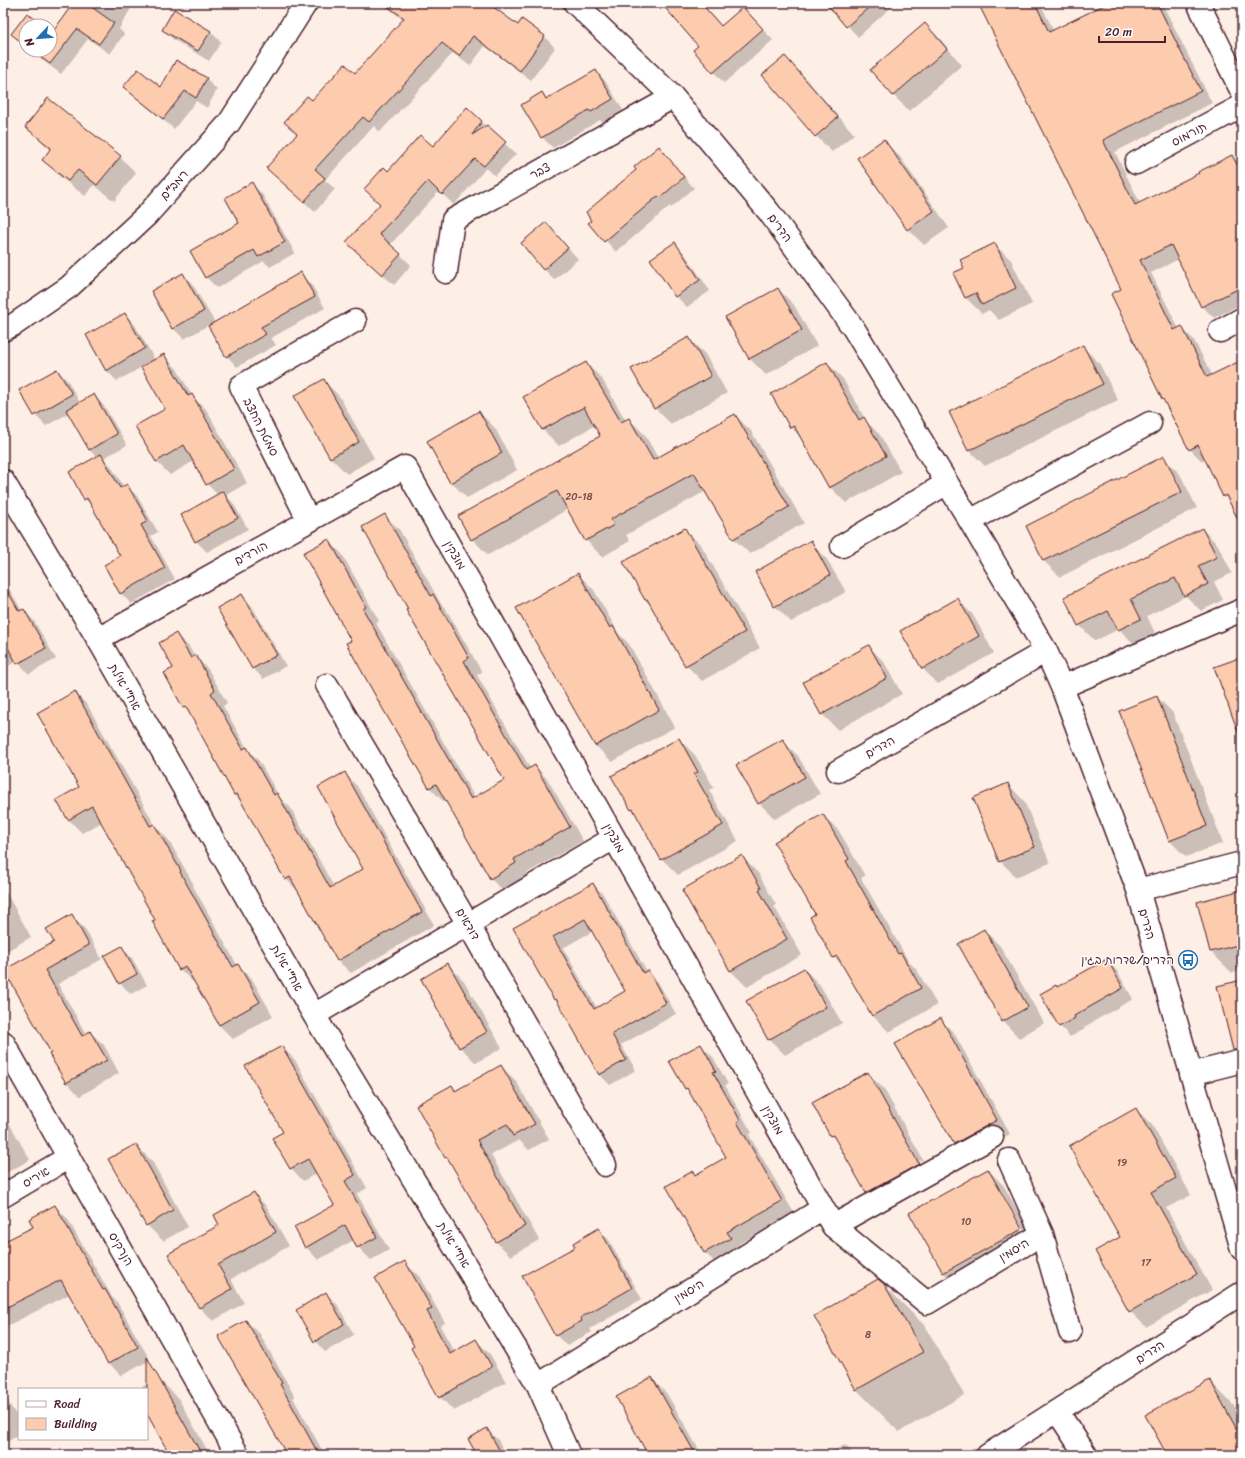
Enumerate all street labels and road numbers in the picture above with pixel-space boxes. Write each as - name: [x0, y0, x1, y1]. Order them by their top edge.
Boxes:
- street label: תורמוס: [1167, 115, 1211, 153]
- street label: צבר: [525, 156, 555, 186]
- street label: רמב"ם: [154, 165, 194, 205]
- street label: הדרים: [762, 209, 798, 247]
- street label: סמטת החצב: [237, 394, 285, 460]
- street label: הורדים: [230, 535, 272, 571]
- street label: מוצקין: [438, 536, 472, 574]
- street label: אח"י אילת: [102, 658, 147, 715]
- street label: הדרים: [861, 730, 899, 764]
- street label: מוצקין: [597, 819, 631, 857]
- street label: דודאים: [450, 903, 486, 945]
- street label: הדרים: [1132, 906, 1162, 942]
- street label: אח"י אילת: [264, 939, 309, 996]
- street label: מוצקין: [756, 1101, 790, 1139]
- street label: איריס: [18, 1160, 54, 1194]
- street label: אח"י אילת: [431, 1216, 477, 1273]
- street label: הנרקיס: [102, 1228, 140, 1270]
- street label: היסמין: [994, 1232, 1034, 1268]
- street label: היסמין: [669, 1273, 709, 1309]
- street label: הדרים: [1131, 1334, 1169, 1370]

